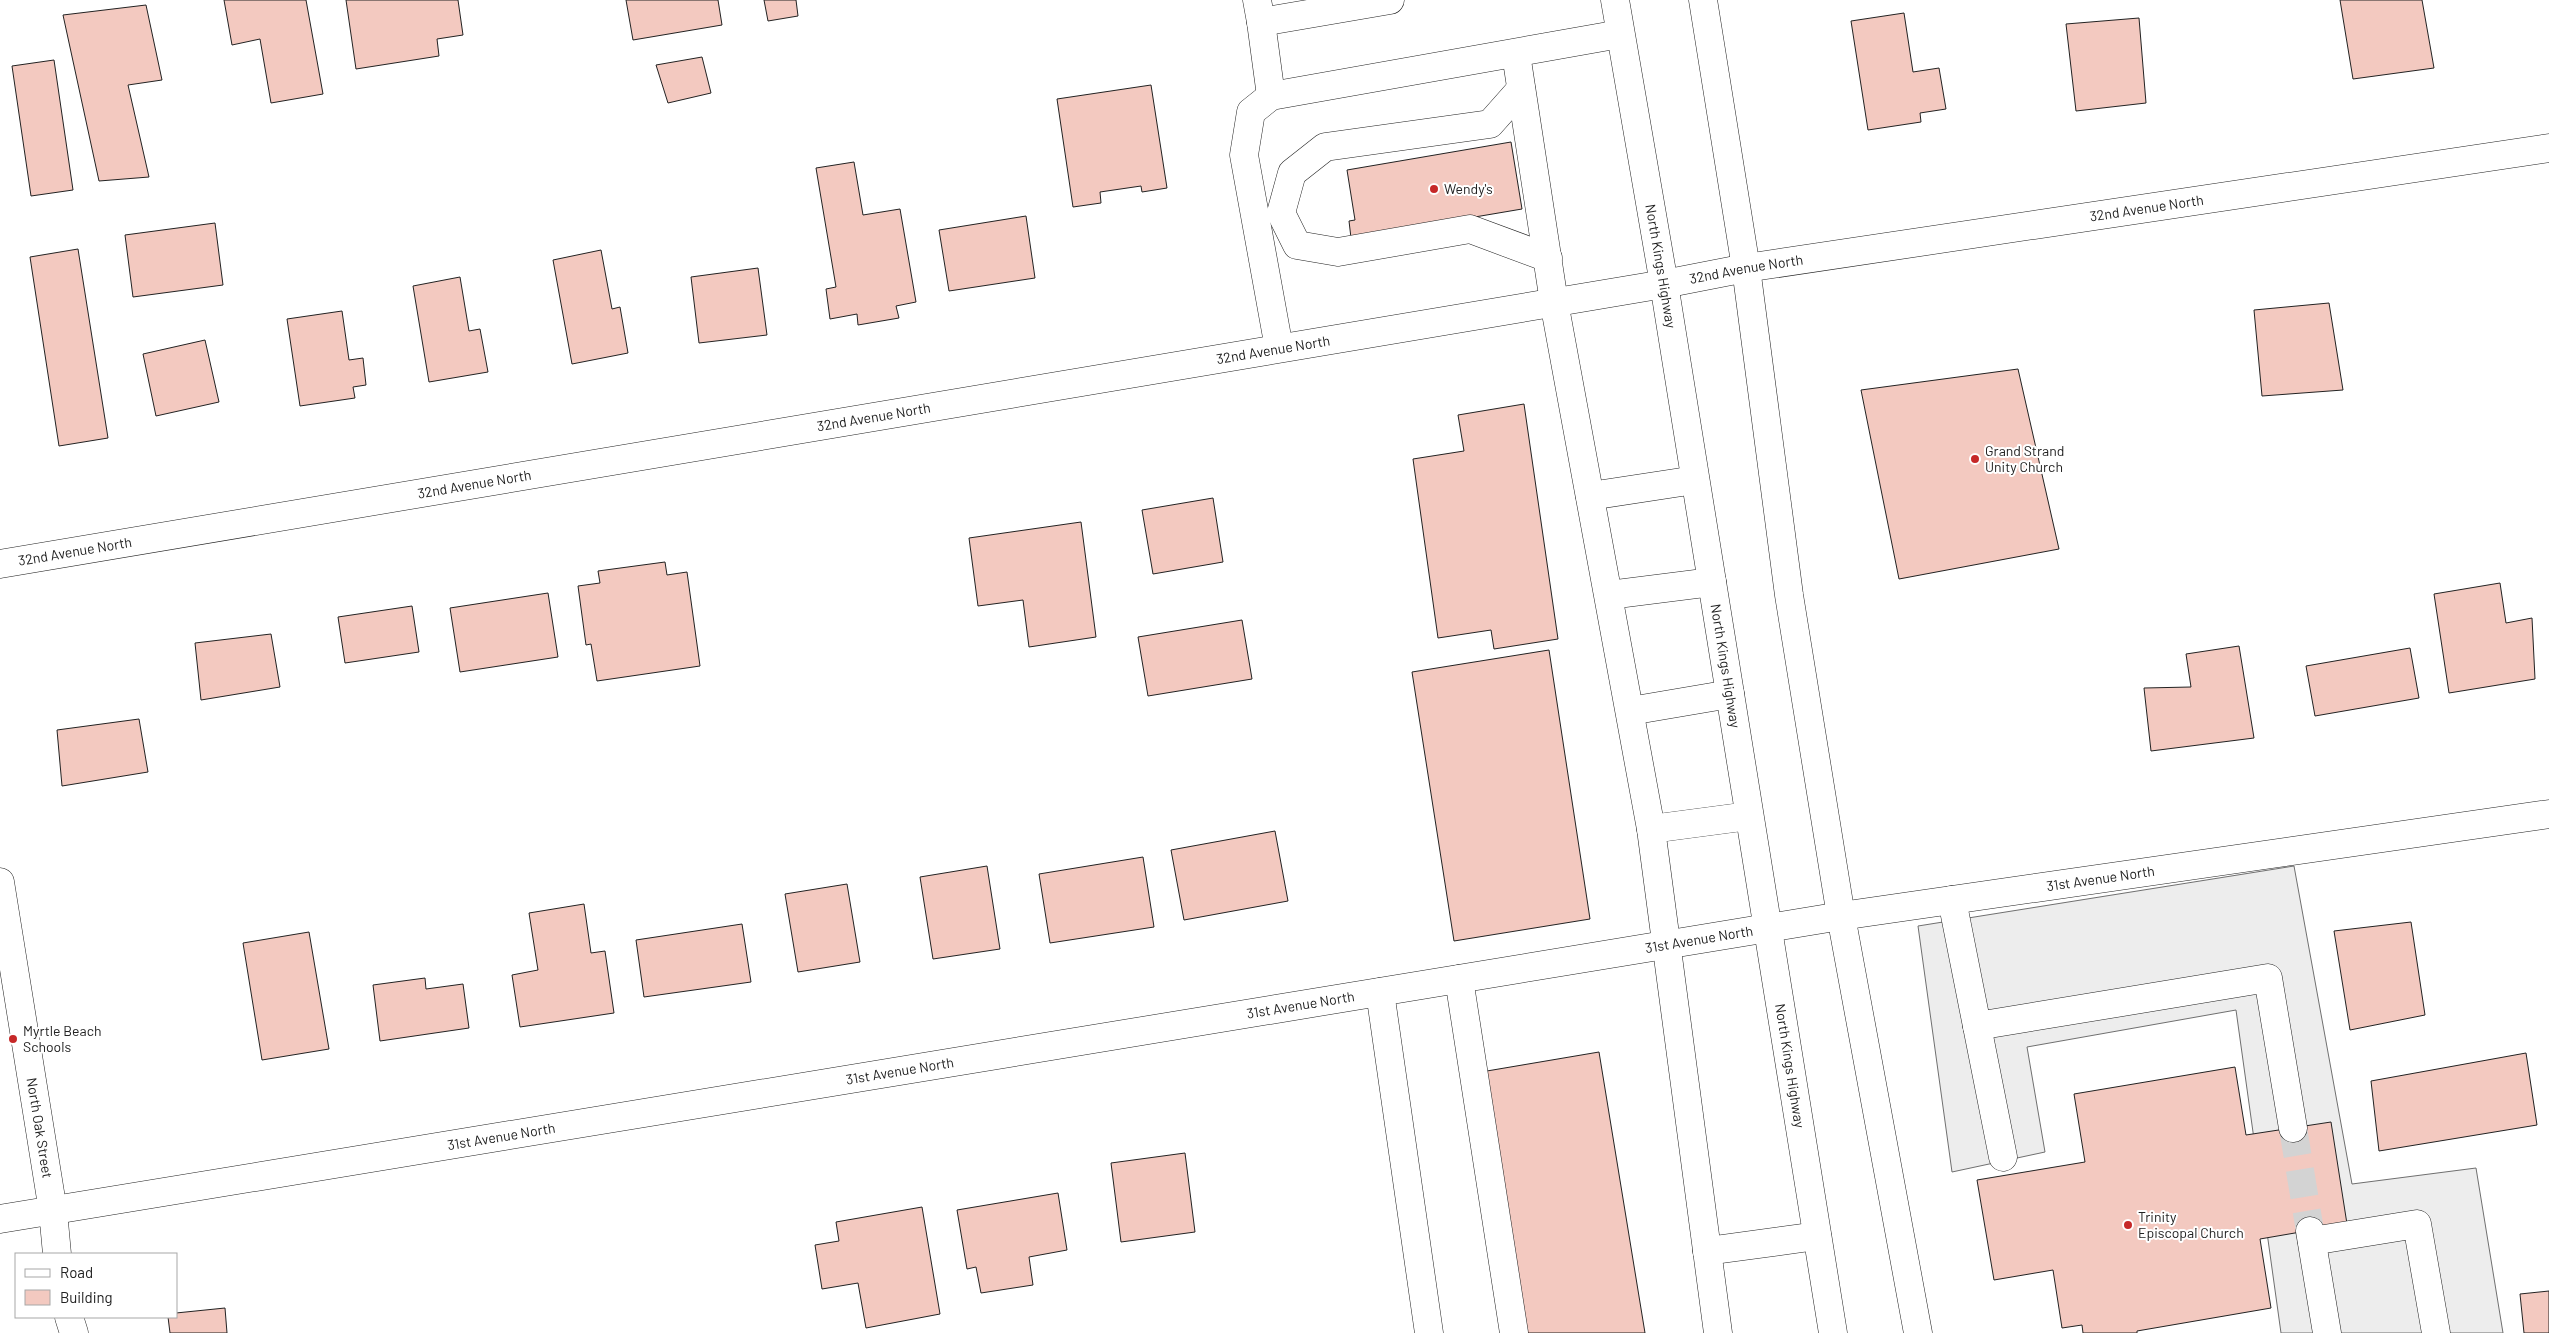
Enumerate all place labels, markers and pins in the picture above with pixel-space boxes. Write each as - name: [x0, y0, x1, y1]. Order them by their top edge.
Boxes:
- place label: Wendy's: [1444, 180, 1493, 197]
- marker: Wendy's: [1428, 183, 1440, 195]
- place label: Grand Strand Unity Church: [1985, 442, 2064, 475]
- marker: Grand Strand Unity Church: [1969, 453, 1981, 465]
- place label: Myrtle Beach Schools: [23, 1022, 101, 1055]
- marker: Myrtle Beach Schools: [7, 1033, 19, 1045]
- place label: Trinity Episcopal Church: [2138, 1208, 2244, 1241]
- marker: Trinity Episcopal Church: [2122, 1219, 2134, 1231]

